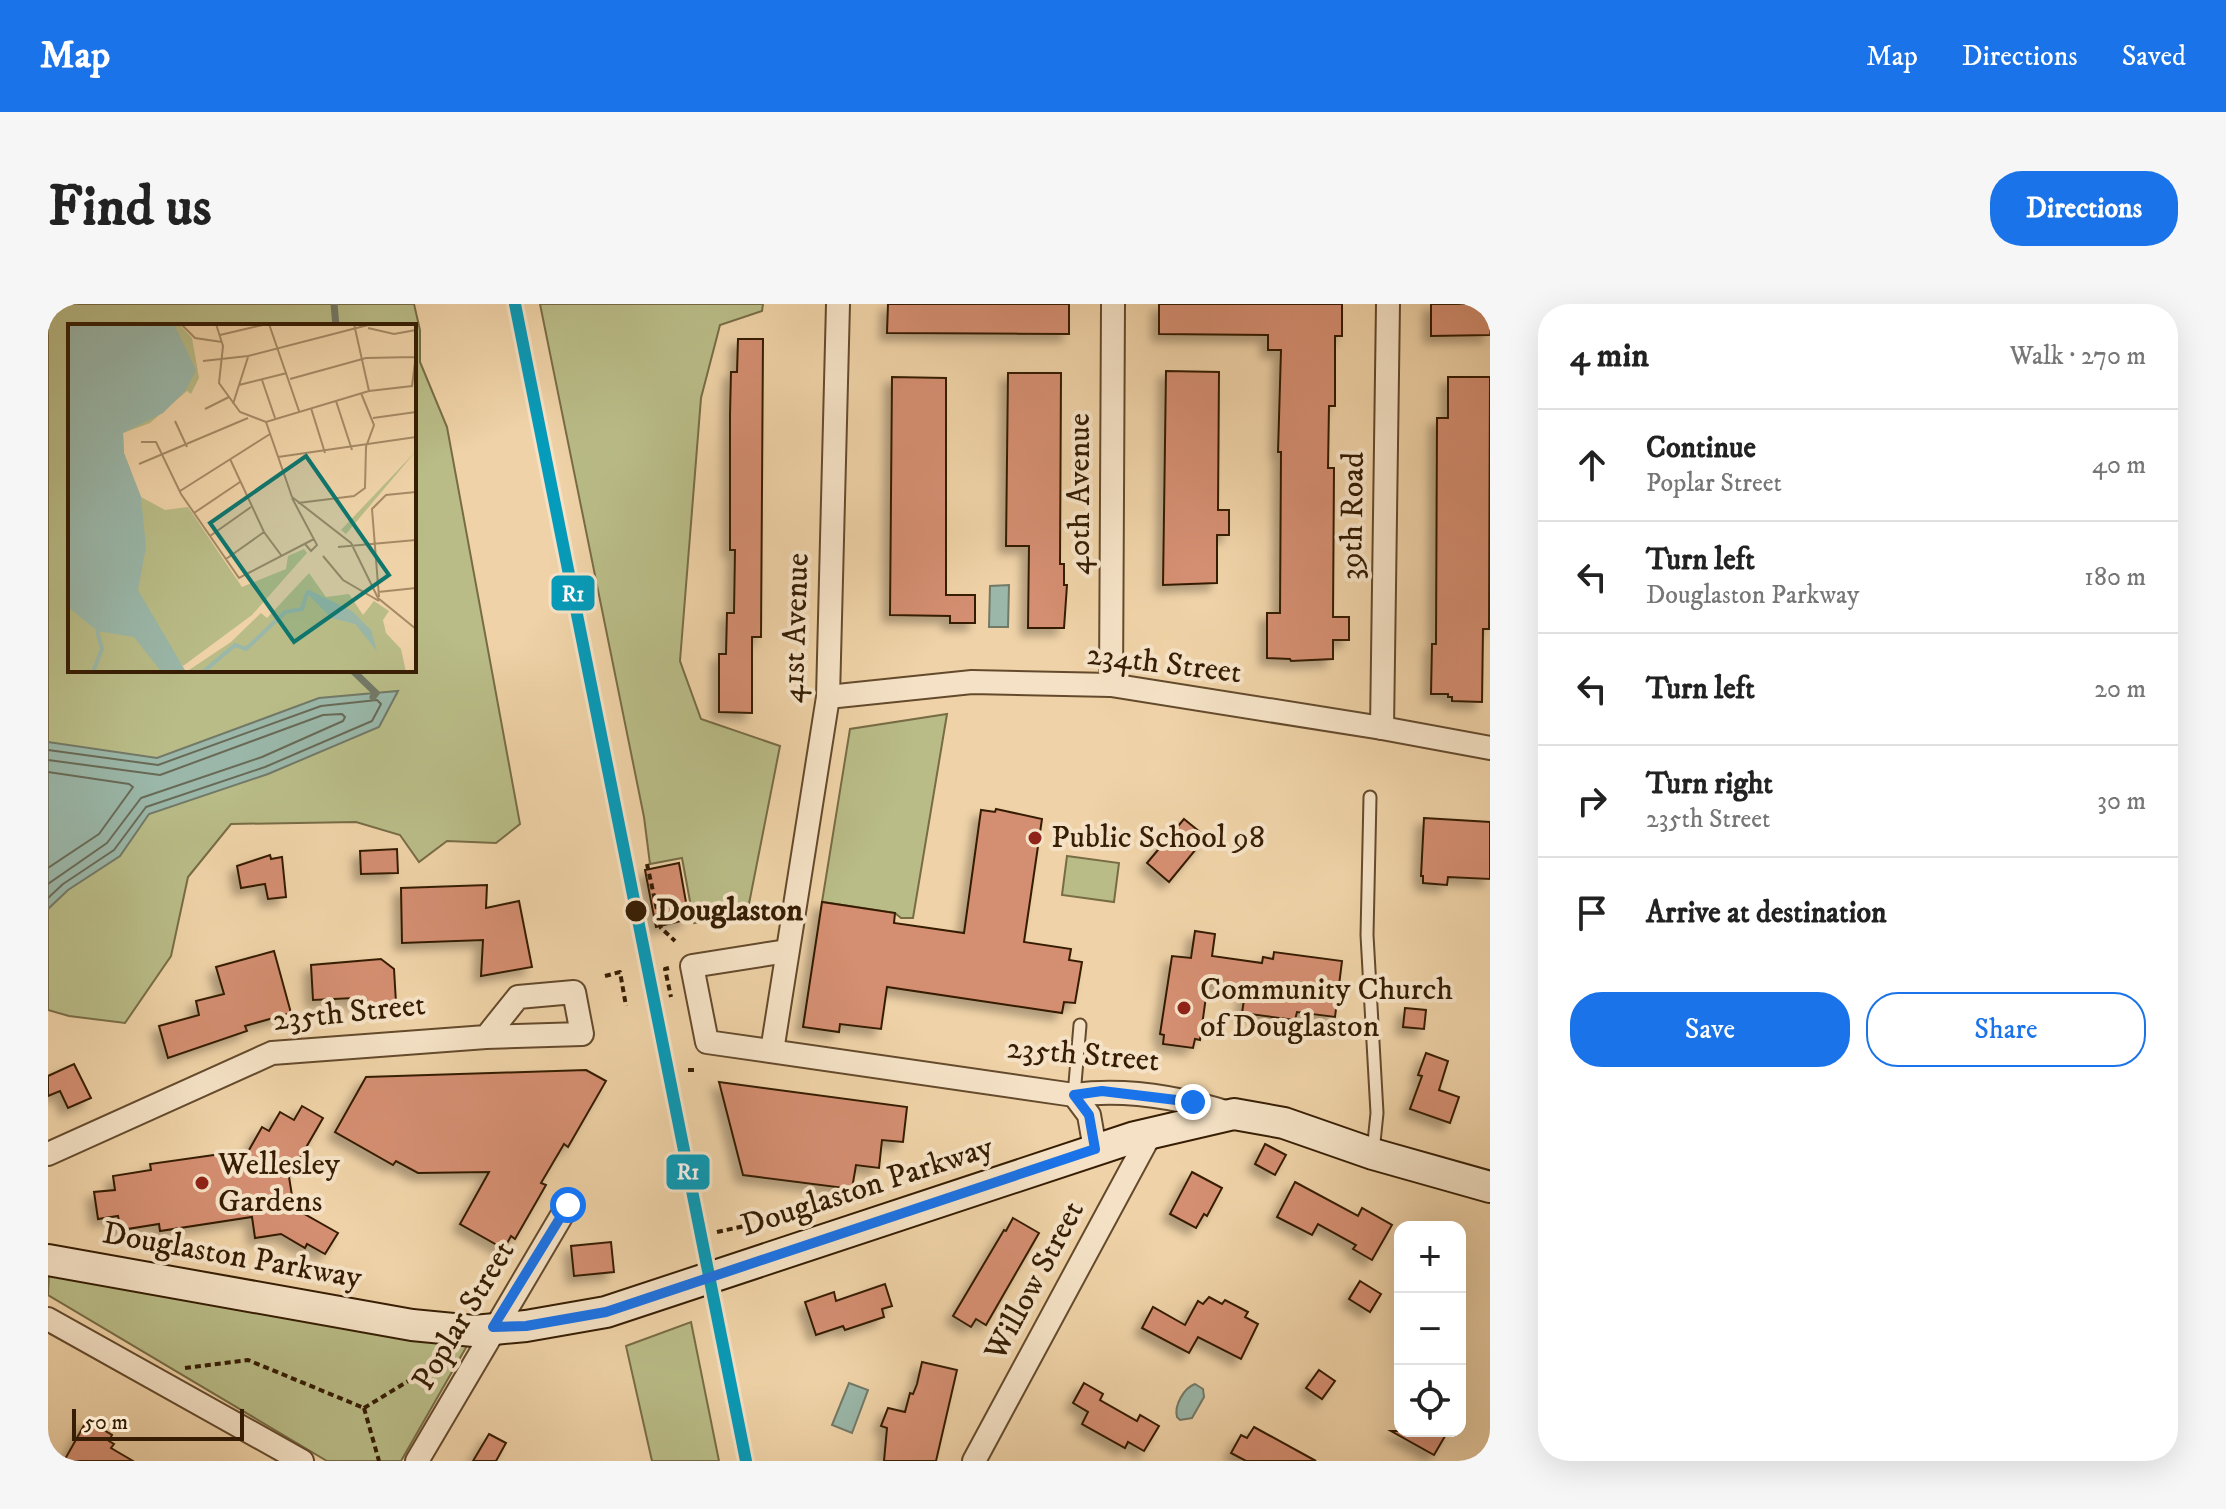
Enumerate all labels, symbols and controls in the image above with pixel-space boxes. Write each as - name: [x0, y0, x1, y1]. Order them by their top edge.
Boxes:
- text: Map: [40, 32, 110, 80]
- text: Map: [1866, 39, 1918, 74]
- text: Directions: [1962, 39, 2078, 74]
- text: Saved: [2122, 39, 2186, 74]
- button: Directions: [1990, 171, 2178, 246]
- text: Find us: [48, 173, 212, 243]
- inset map: [68, 324, 416, 672]
- text: 4 min: [1570, 335, 1649, 377]
- text: Walk · 270 m: [2010, 340, 2146, 373]
- street label: 40th Avenue: [1060, 413, 1100, 575]
- text: Continue: [1646, 430, 1756, 467]
- icon: ahead: [1570, 443, 1614, 487]
- text: 40 m: [2092, 449, 2146, 482]
- street label: 39th Road: [1332, 452, 1374, 580]
- text: Poplar Street: [1646, 467, 1782, 500]
- text: Turn left: [1646, 542, 1755, 579]
- street label: 41st Avenue: [773, 552, 819, 704]
- icon: left: [1570, 555, 1614, 599]
- text: 180 m: [2084, 561, 2146, 594]
- line badge: R1: [550, 574, 596, 612]
- text: Douglaston Parkway: [1646, 579, 1859, 612]
- text: R1: [562, 581, 584, 608]
- street label: 234th Street: [1084, 635, 1244, 693]
- icon: left: [1570, 667, 1614, 711]
- text: Turn left: [1646, 671, 1755, 708]
- text: 20 m: [2094, 673, 2146, 706]
- text: Turn right: [1646, 766, 1773, 803]
- icon: right: [1570, 779, 1614, 823]
- text: 30 m: [2097, 785, 2146, 818]
- text: 235th Street: [1646, 803, 1770, 836]
- place label: Public School 98: [1051, 818, 1265, 858]
- marker: Public School 98: [1026, 829, 1044, 847]
- place label: Douglaston: [656, 891, 803, 931]
- icon: arrive: [1570, 891, 1614, 935]
- text: Arrive at destination: [1646, 895, 1887, 932]
- marker: Douglaston: [623, 898, 649, 924]
- place label: Community Church of Douglaston: [1200, 970, 1453, 1047]
- street label: 235th Street: [271, 985, 427, 1041]
- button: Save: [1570, 992, 1850, 1067]
- button: Share: [1866, 992, 2146, 1067]
- marker: Community Church of Douglaston: [1175, 999, 1193, 1017]
- street label: 235th Street: [1005, 1028, 1161, 1082]
- route end: [1175, 1084, 1211, 1120]
- street label: Douglaston Parkway: [736, 1127, 999, 1247]
- place label: Wellesley Gardens: [217, 1145, 341, 1222]
- line badge: R1: [665, 1153, 711, 1191]
- text: R1: [677, 1159, 699, 1186]
- marker: Wellesley Gardens: [193, 1174, 211, 1192]
- route start: [550, 1187, 586, 1223]
- street label: Willow Street: [976, 1194, 1094, 1369]
- street label: Douglaston Parkway: [99, 1214, 366, 1299]
- map controls: [1394, 1221, 1466, 1437]
- button: +: [1394, 1221, 1466, 1293]
- street label: Poplar Street: [404, 1234, 524, 1398]
- button: −: [1394, 1293, 1466, 1365]
- button: locate: [1394, 1365, 1466, 1437]
- scale bar: [72, 1405, 244, 1441]
- text: 50 m: [84, 1409, 128, 1436]

